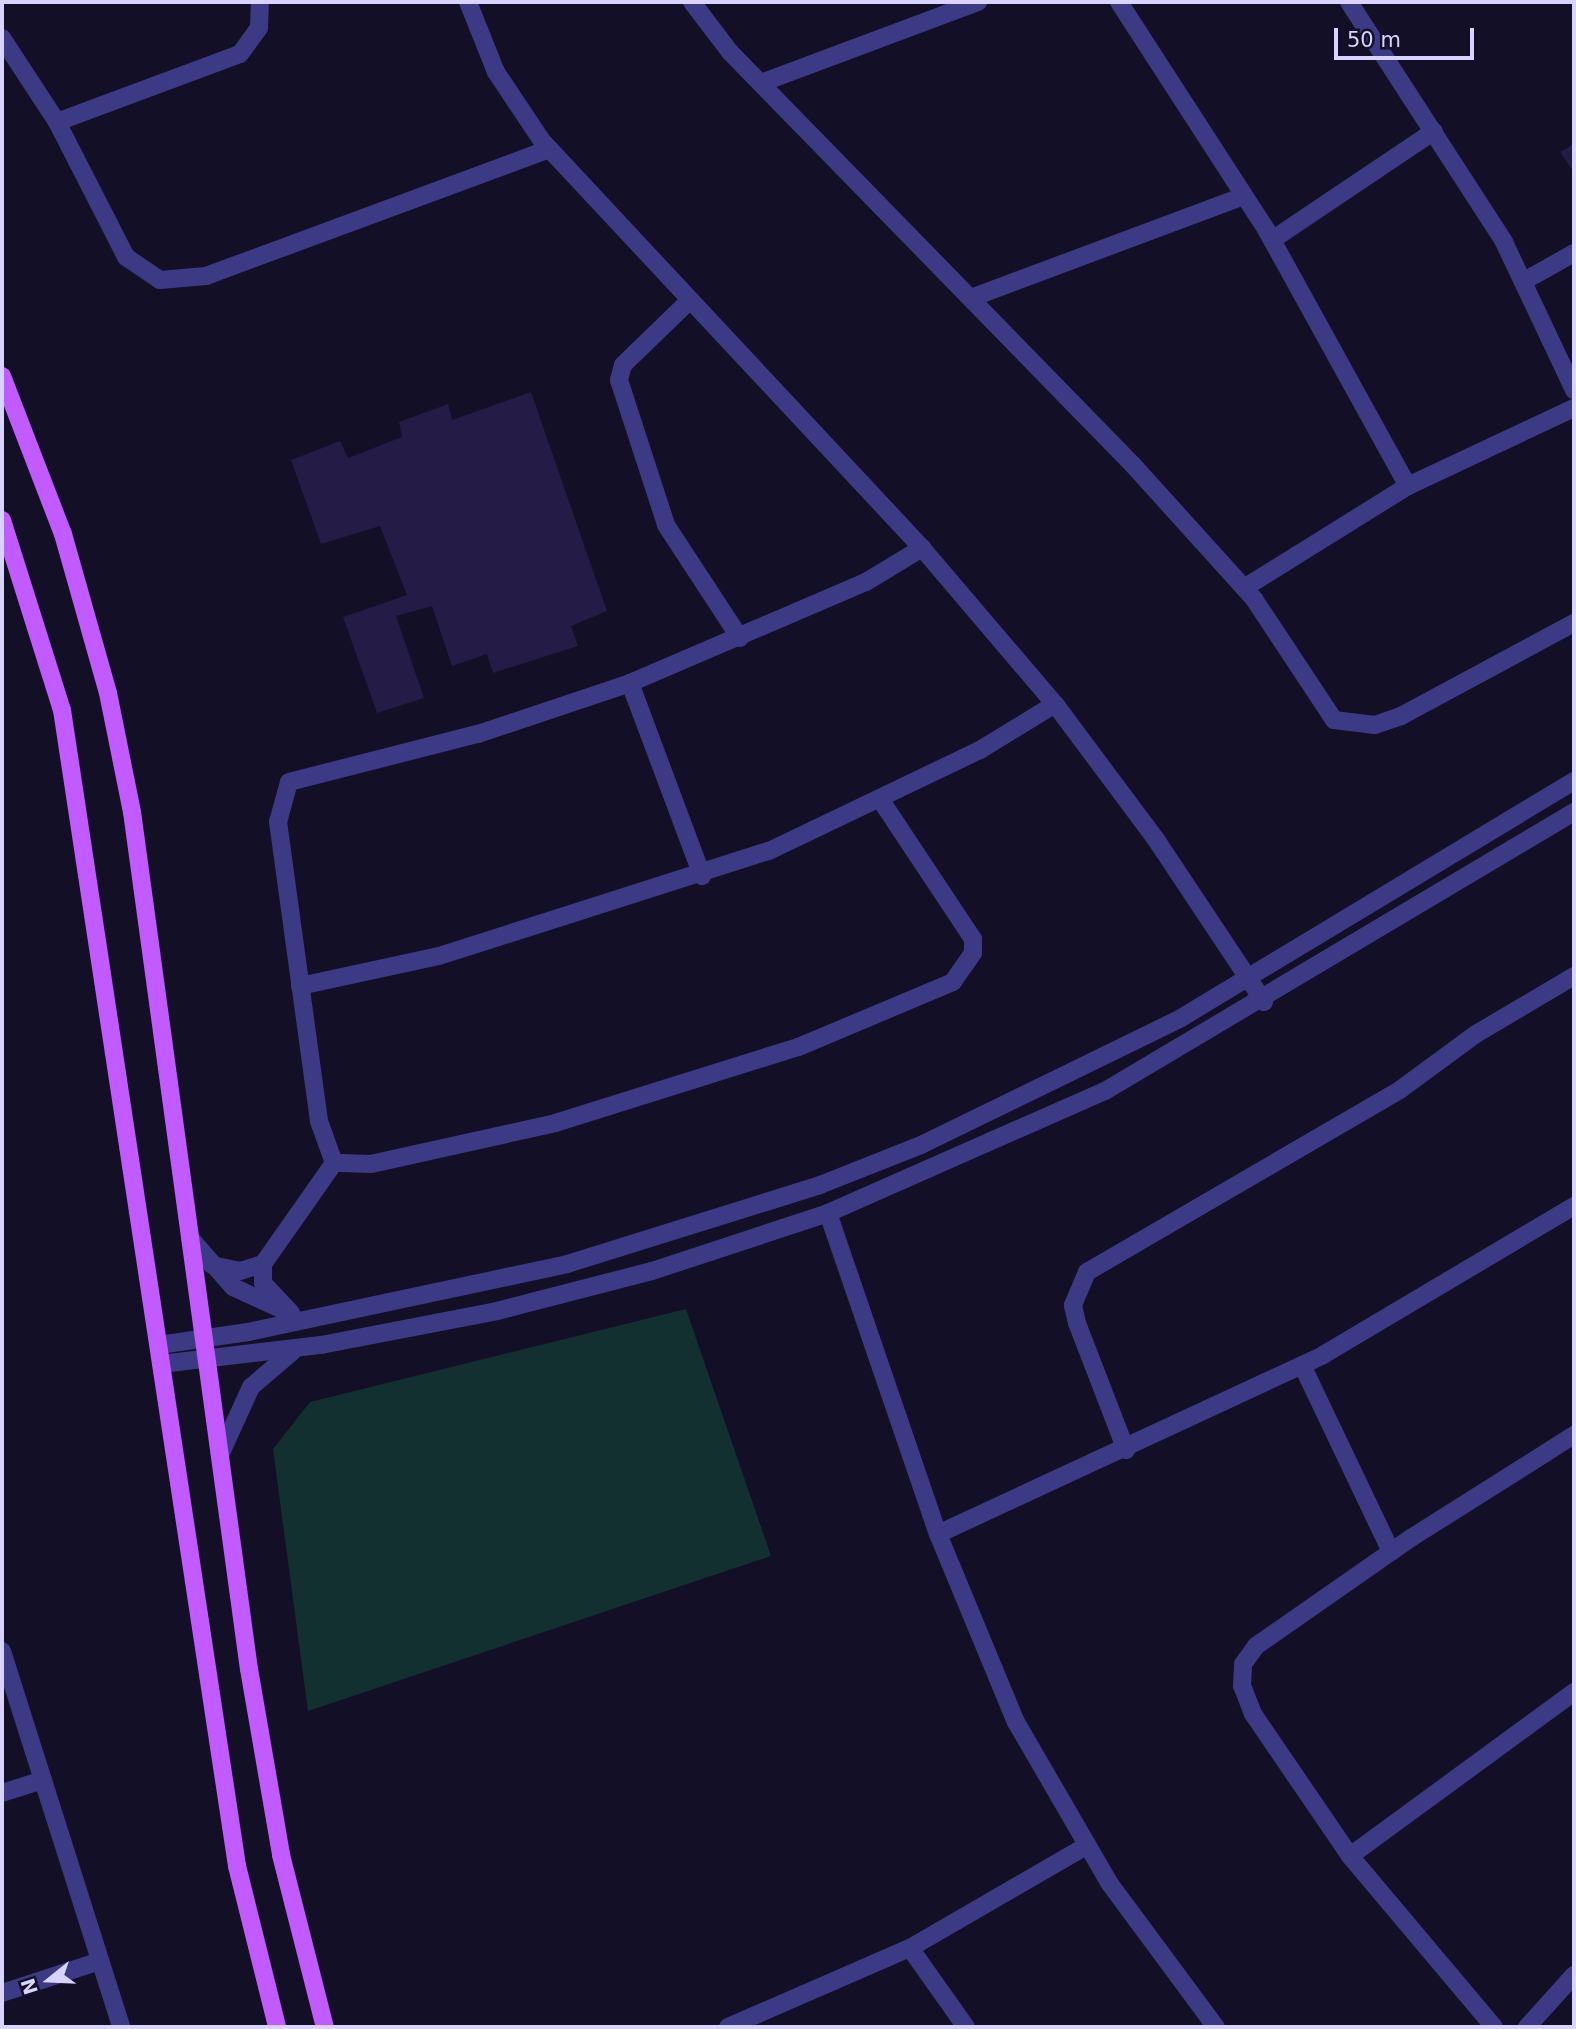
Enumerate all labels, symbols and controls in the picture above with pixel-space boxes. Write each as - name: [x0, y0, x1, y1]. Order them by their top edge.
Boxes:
- scale bar: [1338, 14, 1478, 58]
- text: 50 m: [1347, 28, 1401, 52]
- north arrow: [14, 1945, 84, 2015]
- text: N: [16, 1976, 42, 1997]

